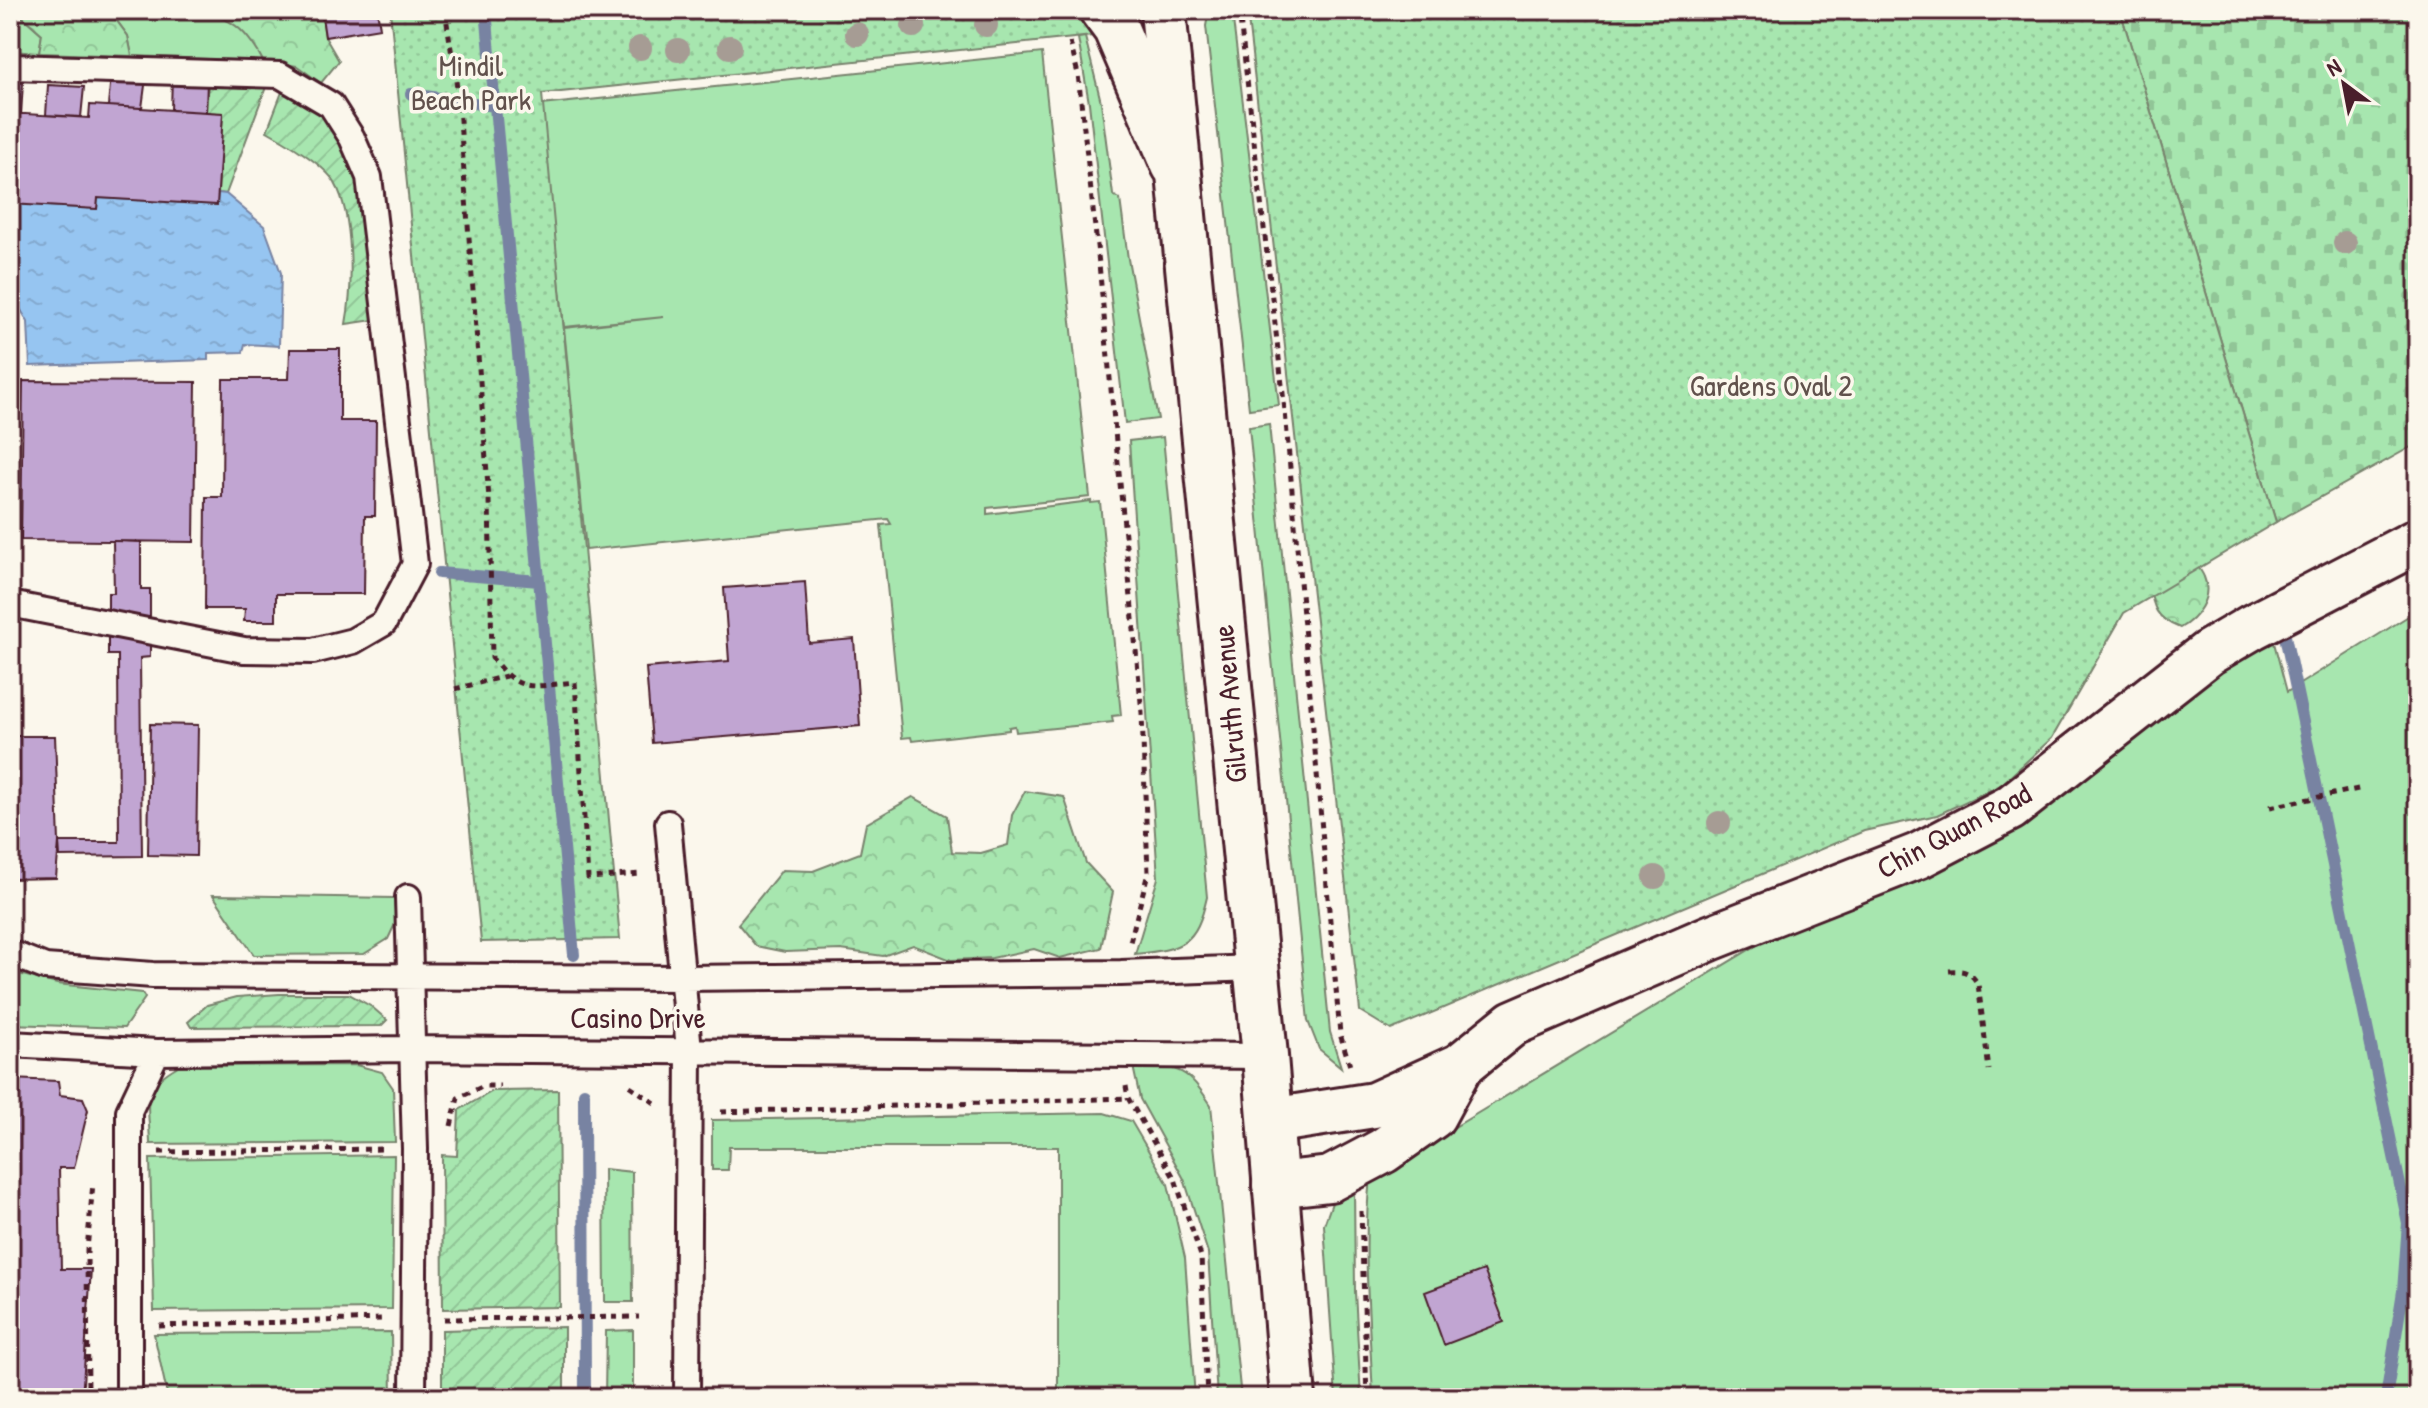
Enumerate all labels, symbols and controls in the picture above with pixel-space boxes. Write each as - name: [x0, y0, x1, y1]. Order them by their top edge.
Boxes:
- north arrow: [2304, 44, 2384, 124]
- park label: Mindil Beach Park: [411, 45, 531, 119]
- text: N: [2320, 51, 2347, 83]
- park label: Gardens Oval 2: [1690, 365, 1852, 405]
- street label: Gilruth Avenue: [1202, 623, 1256, 785]
- street label: Chin Quan Road: [1869, 773, 2038, 888]
- street label: Casino Drive: [570, 997, 706, 1037]

